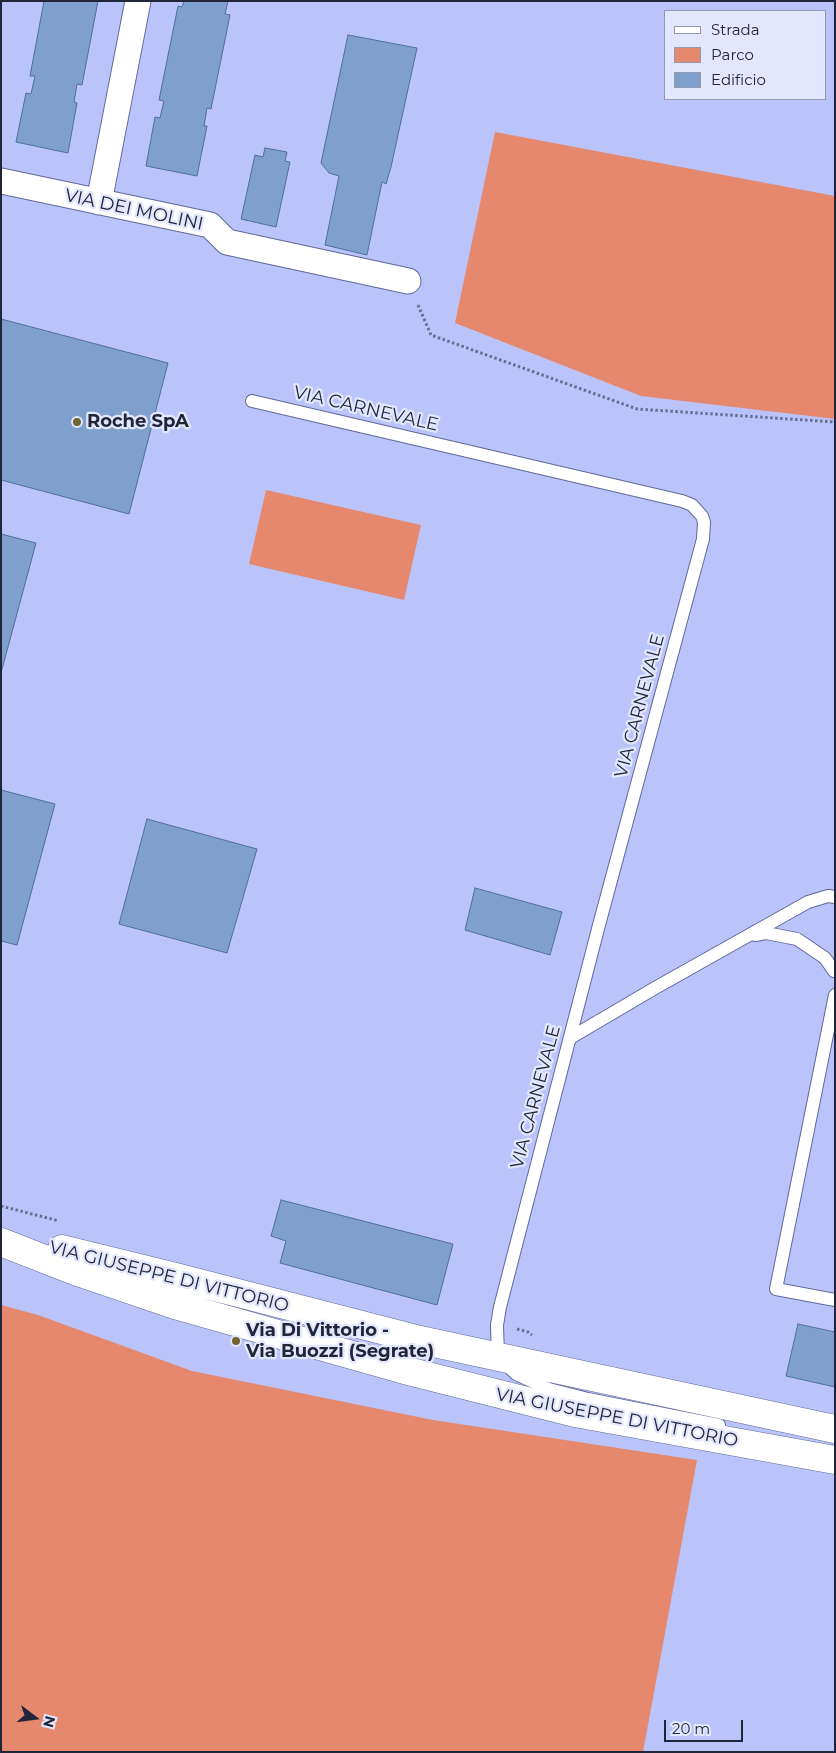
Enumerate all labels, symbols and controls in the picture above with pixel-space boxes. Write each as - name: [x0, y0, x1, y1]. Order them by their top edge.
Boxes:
- legend: [664, 10, 826, 100]
- text: Strada: [711, 20, 760, 39]
- text: Parco: [711, 45, 754, 64]
- text: Edificio: [711, 70, 766, 89]
- street label: VIA DEI MOLINI: [63, 185, 205, 235]
- street label: VIA CARNEVALE: [292, 382, 440, 436]
- place label: Roche SpA: [87, 411, 189, 433]
- marker: Roche SpA: [71, 416, 83, 428]
- street label: VIA CARNEVALE: [610, 632, 670, 780]
- street label: VIA CARNEVALE: [506, 1023, 566, 1171]
- street label: VIA GIUSEPPE DI VITTORIO: [47, 1237, 291, 1317]
- place label: Via Di Vittorio - Via Buozzi (Segrate): [246, 1320, 434, 1362]
- marker: Via Di Vittorio - Via Buozzi (Segrate): [230, 1335, 242, 1347]
- street label: VIA GIUSEPPE DI VITTORIO: [494, 1384, 740, 1452]
- north arrow: [10, 1693, 60, 1743]
- scale bar: [666, 1710, 745, 1742]
- text: N: [39, 1714, 60, 1730]
- text: 20 m: [672, 1719, 710, 1738]

